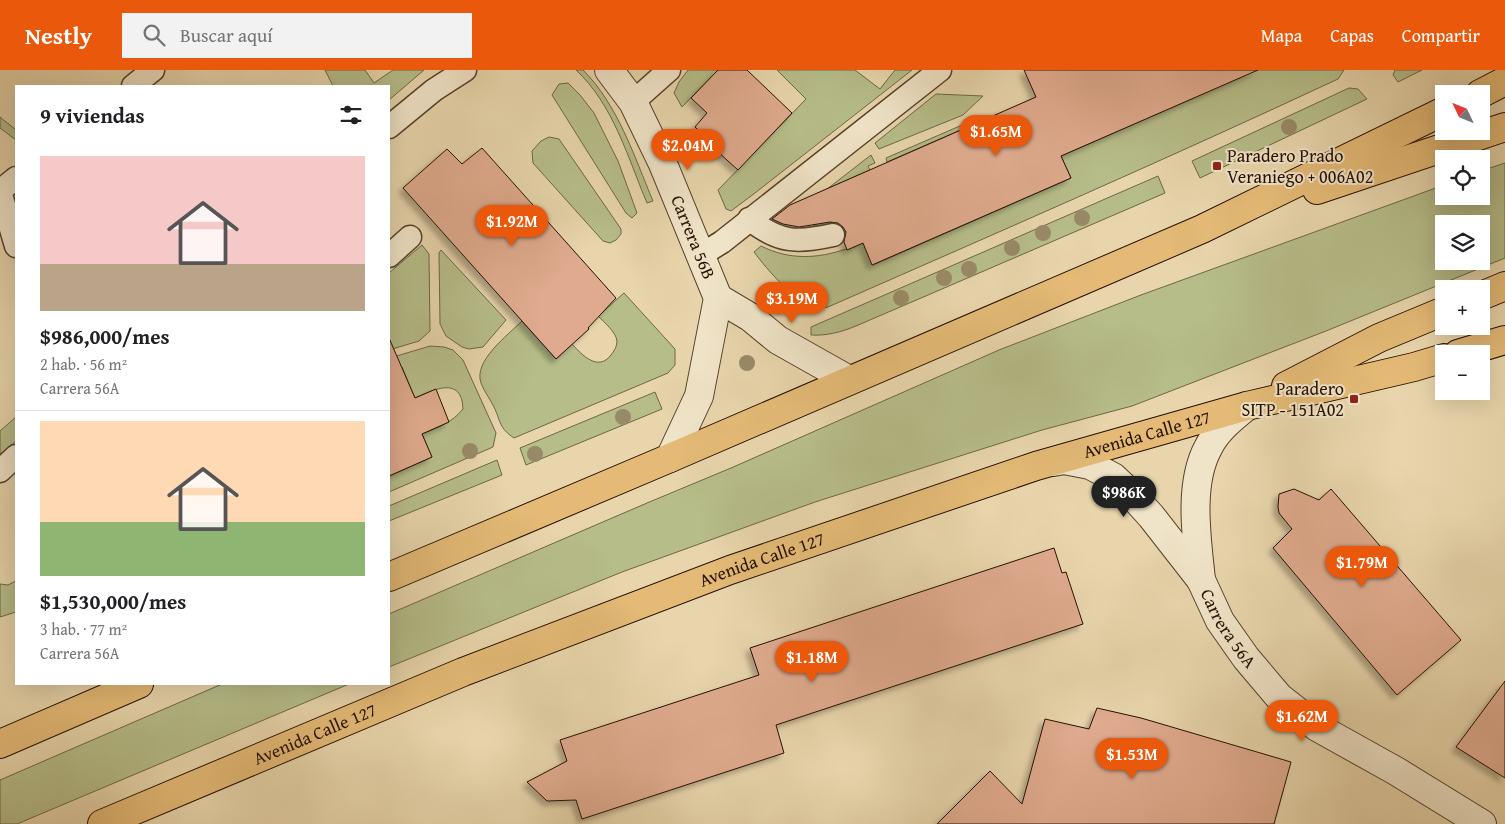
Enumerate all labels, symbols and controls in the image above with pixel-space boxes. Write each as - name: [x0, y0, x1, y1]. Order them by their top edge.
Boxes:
- search box: [122, 13, 472, 58]
- text: Nestly: [25, 18, 92, 53]
- icon: search: [140, 21, 168, 49]
- text: Buscar aquí: [180, 21, 273, 49]
- text: Mapa: [1261, 22, 1302, 49]
- text: Capas: [1330, 22, 1374, 49]
- text: Compartir: [1402, 22, 1480, 49]
- north arrow: [1435, 85, 1490, 140]
- map controls: [1435, 85, 1490, 400]
- text: 9 viviendas: [40, 100, 145, 131]
- icon: filters: [337, 101, 365, 129]
- pin: $1.65M: [955, 114, 1037, 157]
- text: $1.65M: [970, 119, 1022, 143]
- pin: $2.04M: [647, 128, 729, 171]
- text: $2.04M: [662, 133, 714, 157]
- place label: Paradero Prado Veraniego + 006A02: [1227, 142, 1373, 190]
- button: locate: [1435, 150, 1490, 205]
- marker: Paradero Prado Veraniego + 006A02: [1211, 160, 1223, 172]
- icon: home: [158, 188, 248, 278]
- street label: Carrera 56B: [664, 191, 723, 283]
- pin: $1.92M: [471, 204, 553, 247]
- text: $1.92M: [486, 209, 538, 233]
- button: layers: [1435, 215, 1490, 270]
- button: +: [1435, 280, 1490, 335]
- pin: $3.19M: [751, 282, 833, 324]
- text: $3.19M: [766, 286, 818, 310]
- text: $986,000/mes: [40, 321, 169, 352]
- button: −: [1435, 345, 1490, 400]
- text: 2 hab. · 56 m²: [40, 352, 127, 376]
- place label: Paradero SITP - 151A02: [1242, 375, 1344, 423]
- text: Carrera 56A: [40, 376, 119, 400]
- marker: Paradero SITP - 151A02: [1348, 393, 1360, 405]
- street label: Avenida Calle 127: [1080, 403, 1214, 465]
- icon: home: [158, 454, 248, 544]
- pin: $986K: [1089, 476, 1159, 518]
- text: $986K: [1102, 480, 1146, 504]
- street label: Avenida Calle 127: [695, 525, 828, 594]
- pin: $1.79M: [1321, 546, 1403, 588]
- text: $1.79M: [1336, 550, 1388, 574]
- street label: Carrera 56A: [1194, 584, 1263, 674]
- text: $1,530,000/mes: [40, 586, 186, 617]
- text: 3 hab. · 77 m²: [40, 617, 127, 641]
- pin: $1.18M: [771, 640, 853, 683]
- text: Carrera 56A: [40, 641, 119, 665]
- text: $1.18M: [786, 645, 838, 669]
- street label: Avenida Calle 127: [249, 696, 380, 772]
- pin: $1.62M: [1261, 700, 1343, 742]
- text: $1.62M: [1276, 704, 1328, 728]
- pin: $1.53M: [1091, 738, 1173, 780]
- text: $1.53M: [1106, 742, 1158, 766]

